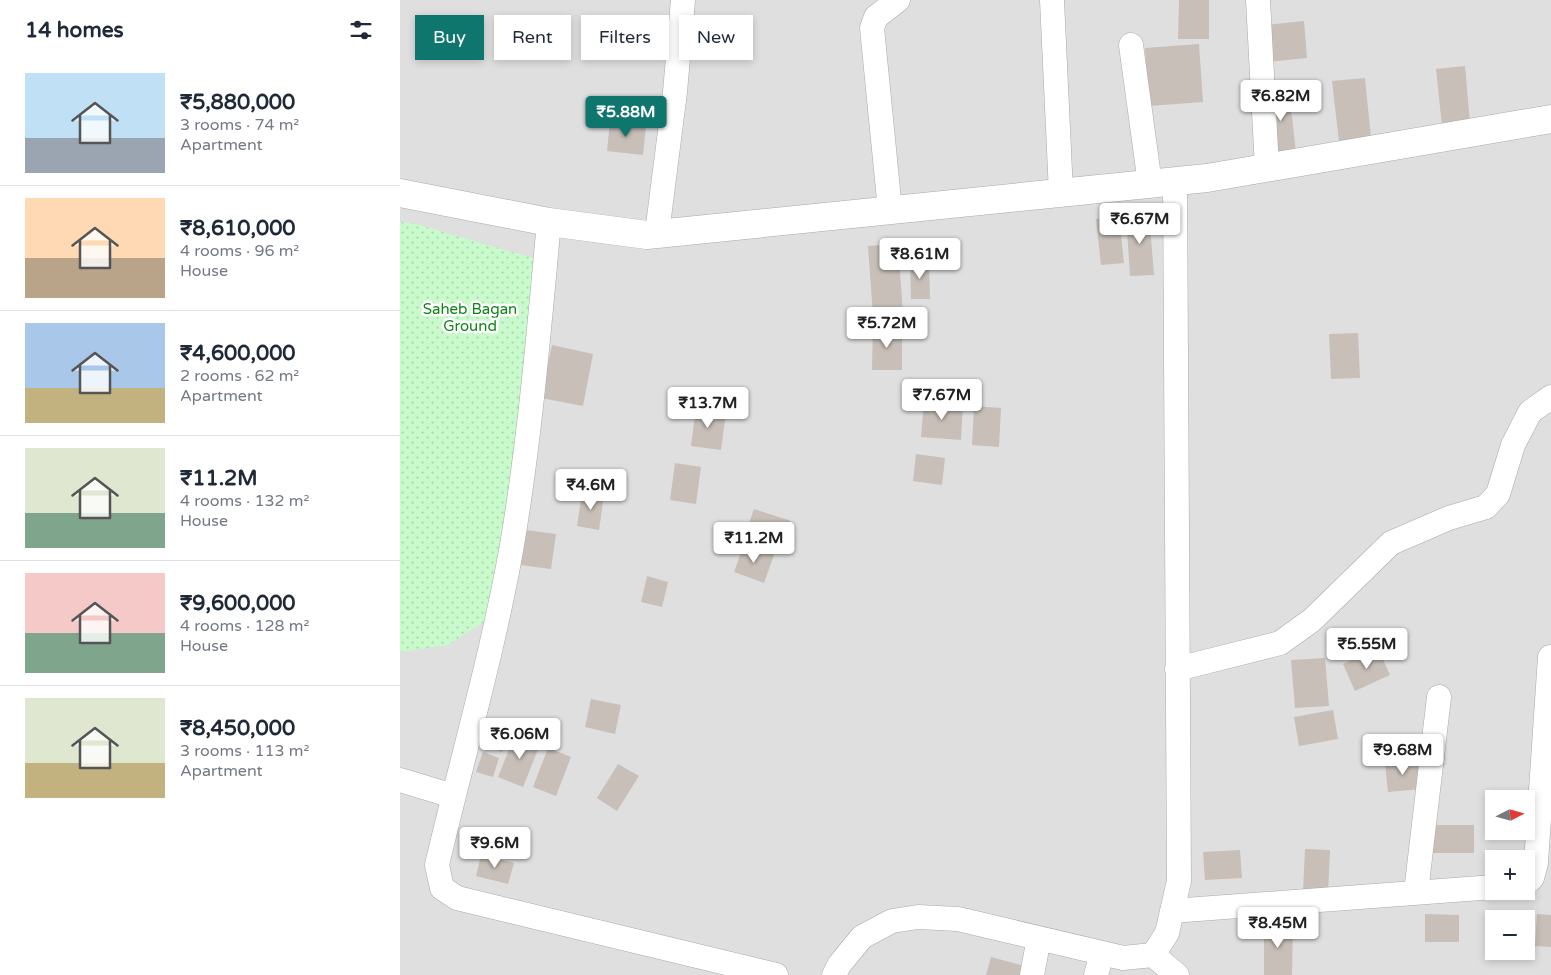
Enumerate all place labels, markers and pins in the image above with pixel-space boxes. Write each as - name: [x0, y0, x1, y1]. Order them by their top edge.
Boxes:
- pin: ₹6.82M: [1240, 80, 1322, 122]
- pin: ₹5.88M: [585, 96, 667, 138]
- pin: ₹6.67M: [1099, 202, 1181, 245]
- pin: ₹8.61M: [879, 238, 961, 280]
- pin: ₹5.72M: [846, 306, 928, 349]
- pin: ₹7.67M: [901, 378, 983, 421]
- pin: ₹13.7M: [667, 386, 749, 429]
- pin: ₹4.6M: [556, 468, 626, 511]
- pin: ₹11.2M: [713, 522, 795, 564]
- pin: ₹5.55M: [1326, 628, 1408, 670]
- pin: ₹6.06M: [479, 718, 561, 760]
- pin: ₹9.68M: [1362, 734, 1444, 776]
- pin: ₹9.6M: [460, 826, 530, 869]
- pin: ₹8.45M: [1237, 906, 1319, 949]

